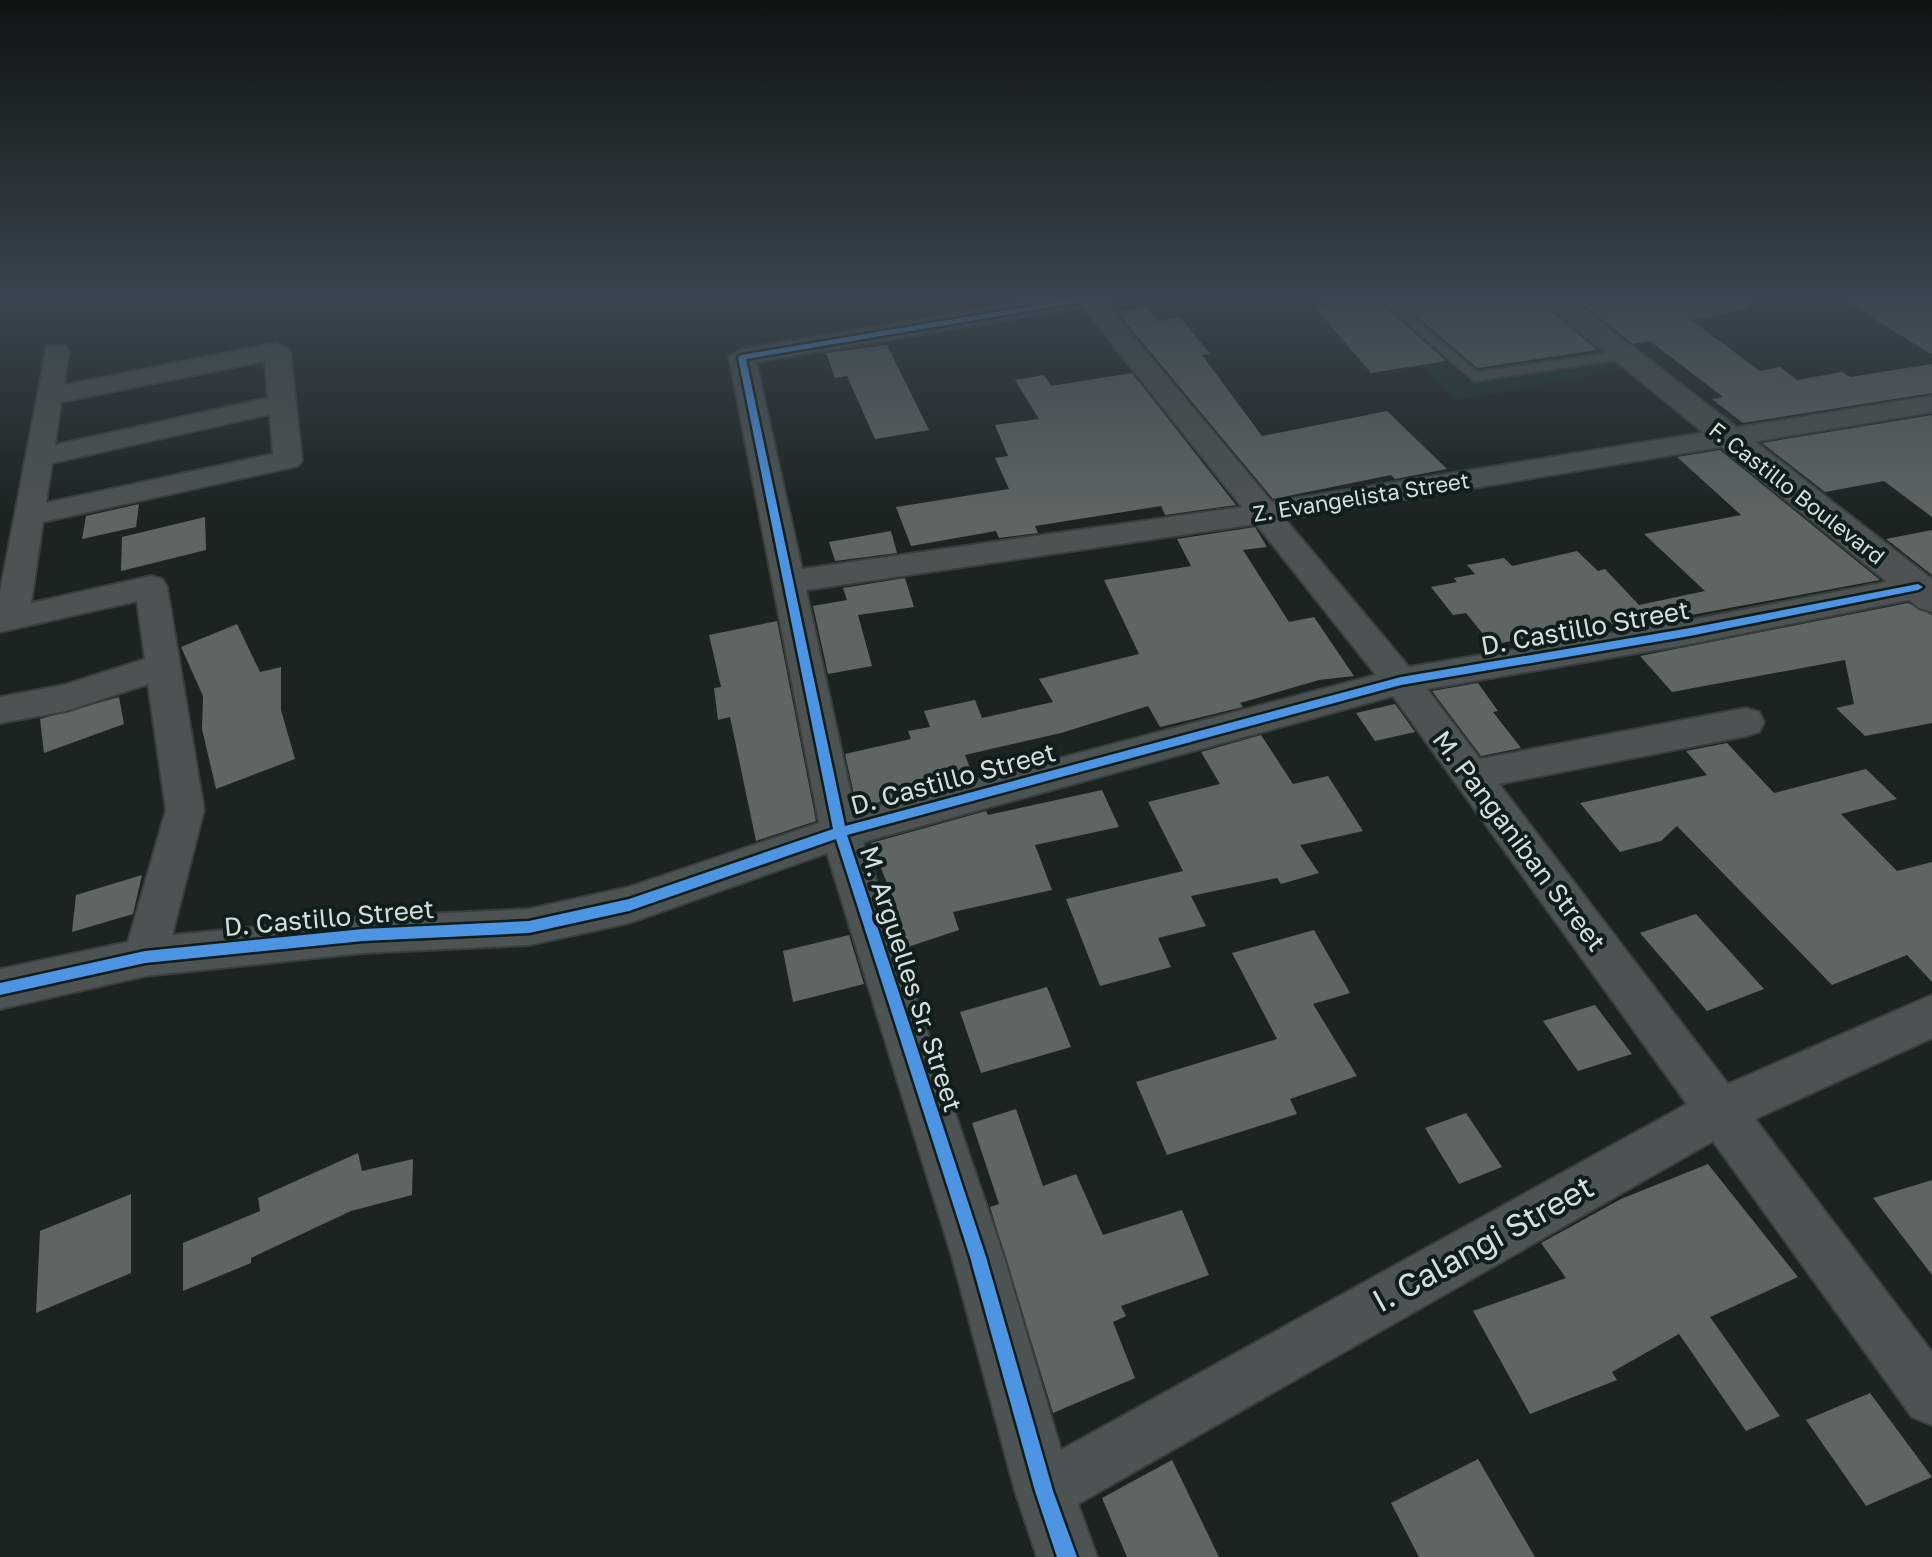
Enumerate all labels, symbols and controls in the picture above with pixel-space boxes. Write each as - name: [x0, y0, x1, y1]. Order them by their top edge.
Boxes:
- street label: F. Castillo Boulevard: [1704, 416, 1890, 569]
- street label: Z. Evangelista Street: [1251, 466, 1471, 527]
- street label: D. Castillo Street: [1478, 594, 1691, 661]
- street label: M. Panganiban Street: [1426, 724, 1612, 957]
- street label: D. Castillo Street: [847, 736, 1059, 821]
- street label: M. Arguelles Sr. Street: [854, 842, 969, 1116]
- street label: D. Castillo Street: [223, 893, 435, 942]
- street label: I. Calangi Street: [1366, 1167, 1600, 1319]

